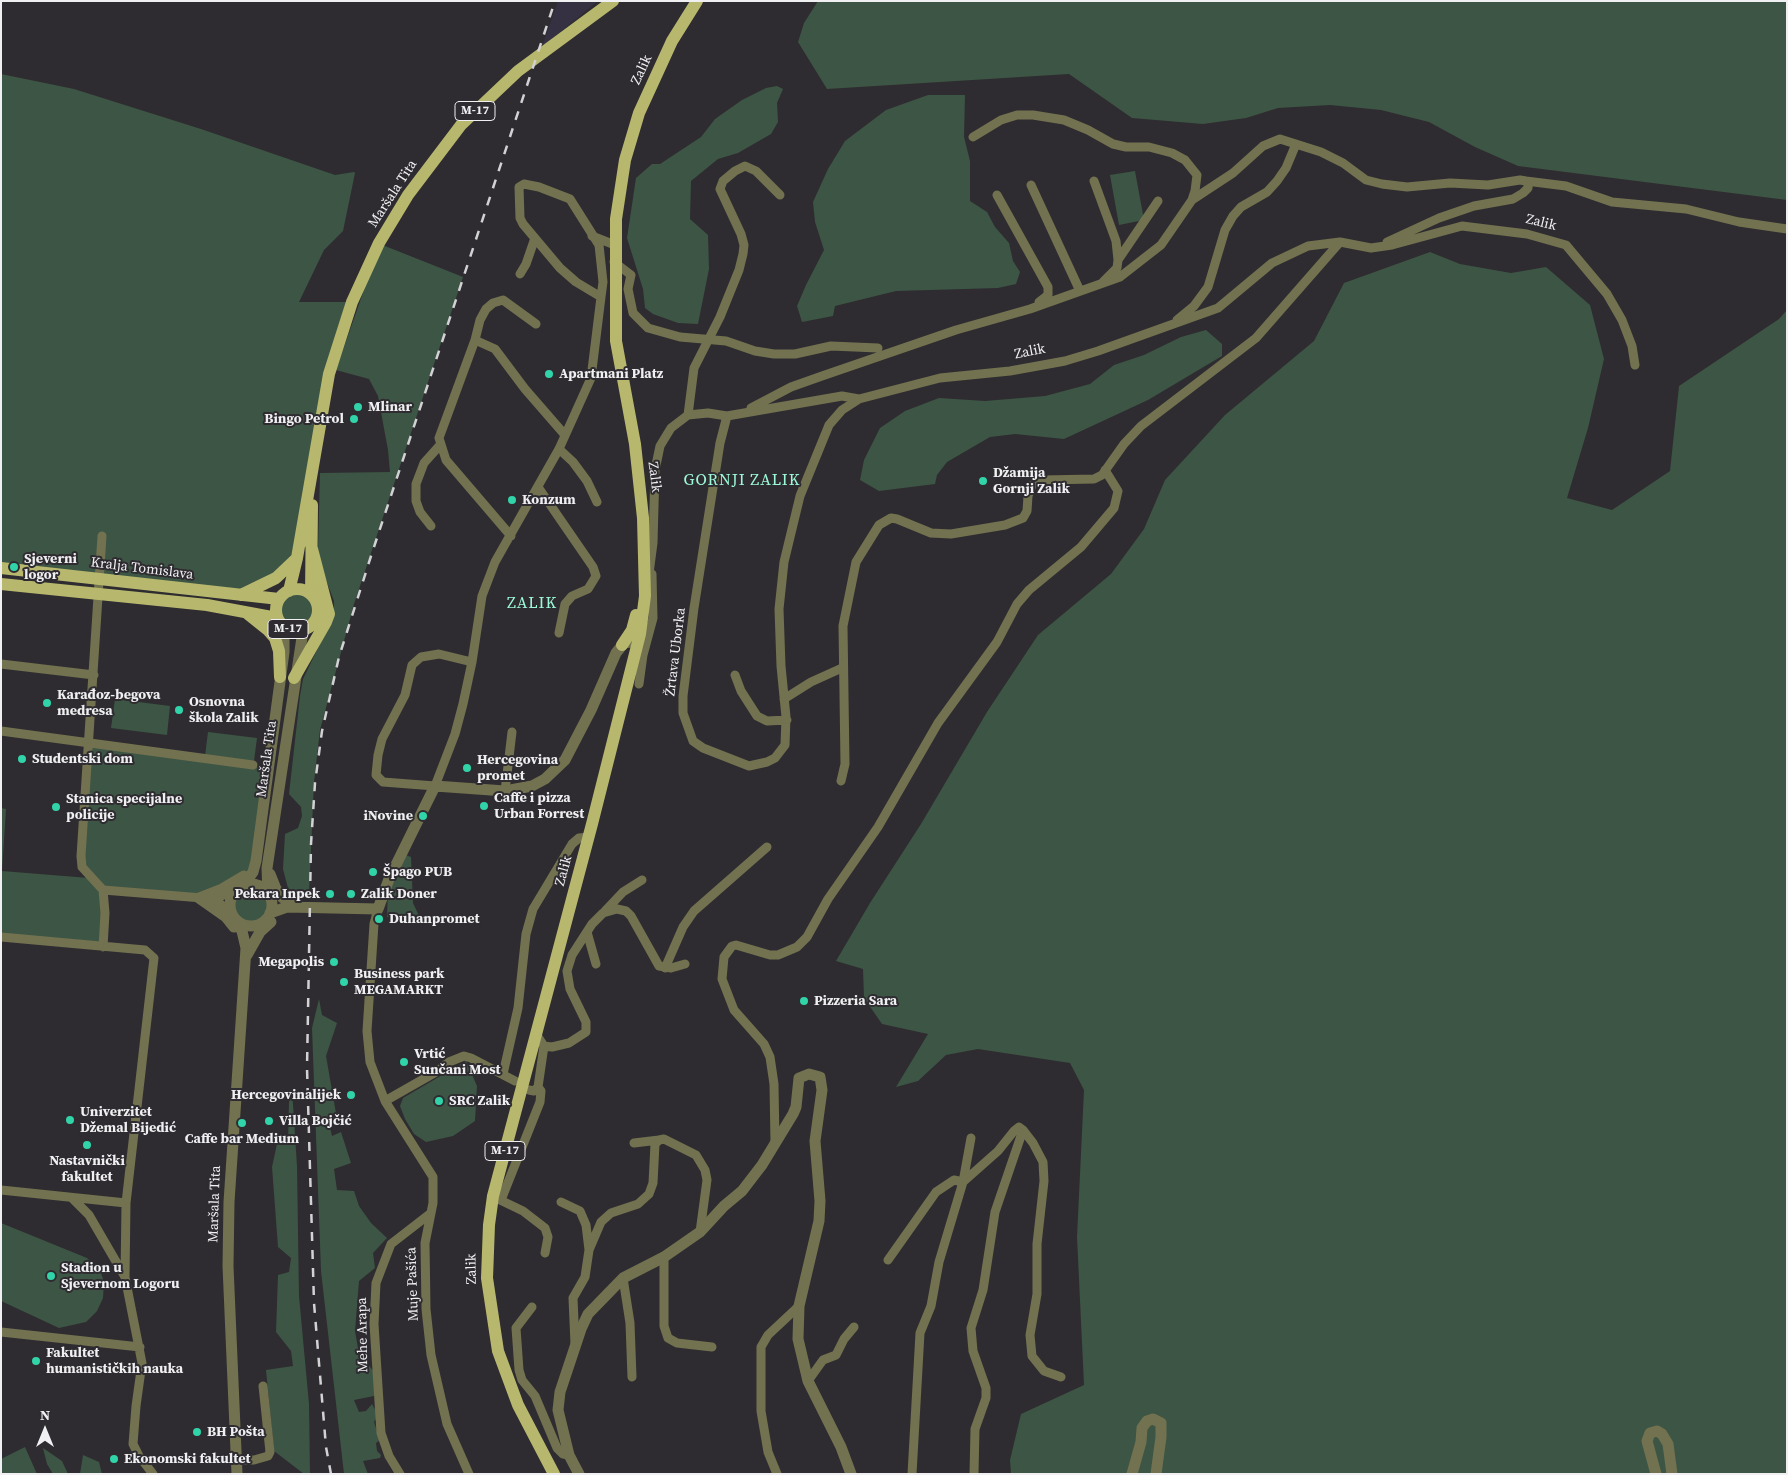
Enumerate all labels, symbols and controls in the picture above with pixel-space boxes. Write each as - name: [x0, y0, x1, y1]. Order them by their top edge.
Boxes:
- street label: Zalik: [628, 52, 656, 88]
- road number: M-17: [455, 102, 495, 120]
- street label: Maršala Tita: [365, 157, 421, 231]
- street label: Zalik: [1524, 211, 1558, 235]
- street label: Zalik: [1013, 341, 1047, 363]
- place label: Apartmani Platz: [559, 366, 663, 382]
- marker: Apartmani Platz: [543, 368, 555, 380]
- place label: Mlinar: [368, 399, 412, 415]
- marker: Mlinar: [352, 401, 364, 413]
- place label: Bingo Petrol: [264, 411, 344, 427]
- marker: Bingo Petrol: [348, 413, 360, 425]
- street label: Zalik: [644, 461, 664, 493]
- place label: Džamija Gornji Zalik: [993, 465, 1070, 498]
- district label: GORNJI ZALIK: [682, 471, 802, 491]
- marker: Džamija Gornji Zalik: [977, 475, 989, 487]
- place label: Konzum: [522, 492, 576, 508]
- marker: Konzum: [506, 494, 518, 506]
- place label: Sjeverni logor: [24, 551, 77, 584]
- street label: Kralja Tomislava: [90, 554, 194, 584]
- marker: Sjeverni logor: [8, 561, 20, 573]
- district label: ZALIK: [506, 594, 558, 614]
- street label: Žrtava Uborka: [662, 607, 690, 697]
- road number: M-17: [268, 620, 308, 638]
- place label: Karađoz-begova medresa: [57, 687, 161, 720]
- place label: Osnovna škola Zalik: [189, 694, 259, 726]
- marker: Karađoz-begova medresa: [41, 697, 53, 709]
- marker: Osnovna škola Zalik: [173, 704, 185, 716]
- street label: Maršala Tita: [253, 720, 281, 798]
- place label: Studentski dom: [32, 751, 133, 767]
- place label: Hercegovina promet: [477, 752, 558, 784]
- marker: Studentski dom: [16, 753, 28, 765]
- marker: Hercegovina promet: [461, 762, 473, 774]
- place label: Caffe i pizza Urban Forrest: [494, 790, 584, 822]
- place label: Stanica specijalne policije: [66, 791, 182, 824]
- marker: Caffe i pizza Urban Forrest: [478, 800, 490, 812]
- marker: Stanica specijalne policije: [50, 801, 62, 813]
- place label: iNovine: [363, 808, 413, 824]
- marker: iNovine: [417, 810, 429, 822]
- street label: Zalik: [552, 854, 576, 888]
- place label: Špago PUB: [383, 864, 452, 880]
- marker: Špago PUB: [367, 866, 379, 878]
- place label: Pekara Inpek: [234, 886, 320, 902]
- place label: Zalik Doner: [361, 886, 437, 902]
- marker: Pekara Inpek: [324, 888, 336, 900]
- marker: Zalik Doner: [345, 888, 357, 900]
- place label: Duhanpromet: [389, 911, 479, 927]
- marker: Duhanpromet: [373, 913, 385, 925]
- place label: Megapolis: [258, 954, 324, 970]
- marker: Megapolis: [328, 956, 340, 968]
- place label: Business park MEGAMARKT: [354, 966, 444, 999]
- marker: Business park MEGAMARKT: [338, 976, 350, 988]
- place label: Pizzeria Sara: [814, 993, 897, 1009]
- marker: Pizzeria Sara: [798, 995, 810, 1007]
- place label: Vrtić Sunčani Most: [414, 1046, 501, 1078]
- marker: Vrtić Sunčani Most: [398, 1056, 410, 1068]
- place label: Hercegovinalijek: [231, 1087, 341, 1103]
- marker: Hercegovinalijek: [345, 1089, 357, 1101]
- place label: SRC Zalik: [449, 1093, 510, 1109]
- marker: SRC Zalik: [433, 1095, 445, 1107]
- place label: Univerzitet Džemal Bijedić: [80, 1104, 176, 1136]
- place label: Villa Bojčić: [279, 1113, 352, 1129]
- marker: Univerzitet Džemal Bijedić: [64, 1114, 76, 1126]
- marker: Villa Bojčić: [263, 1115, 275, 1127]
- marker: Caffe bar Medium: [236, 1117, 248, 1129]
- place label: Caffe bar Medium: [185, 1131, 299, 1147]
- marker: Nastavnički fakultet: [81, 1139, 93, 1151]
- road number: M-17: [485, 1142, 525, 1160]
- place label: Nastavnički fakultet: [49, 1153, 125, 1186]
- street label: Maršala Tita: [205, 1165, 225, 1243]
- street label: Muje Pašića: [403, 1247, 423, 1321]
- street label: Zalik: [463, 1253, 481, 1285]
- place label: Stadion u Sjevernom Logoru: [61, 1260, 179, 1292]
- marker: Stadion u Sjevernom Logoru: [45, 1270, 57, 1282]
- street label: Mehe Arapa: [354, 1297, 372, 1373]
- place label: Fakultet humanističkih nauka: [46, 1345, 183, 1378]
- marker: Fakultet humanističkih nauka: [30, 1355, 42, 1367]
- north arrow: [20, 1405, 70, 1455]
- text: N: [40, 1405, 50, 1425]
- place label: BH Pošta: [207, 1424, 265, 1440]
- marker: BH Pošta: [191, 1426, 203, 1438]
- place label: Ekonomski fakultet: [124, 1451, 250, 1467]
- marker: Ekonomski fakultet: [108, 1453, 120, 1465]

